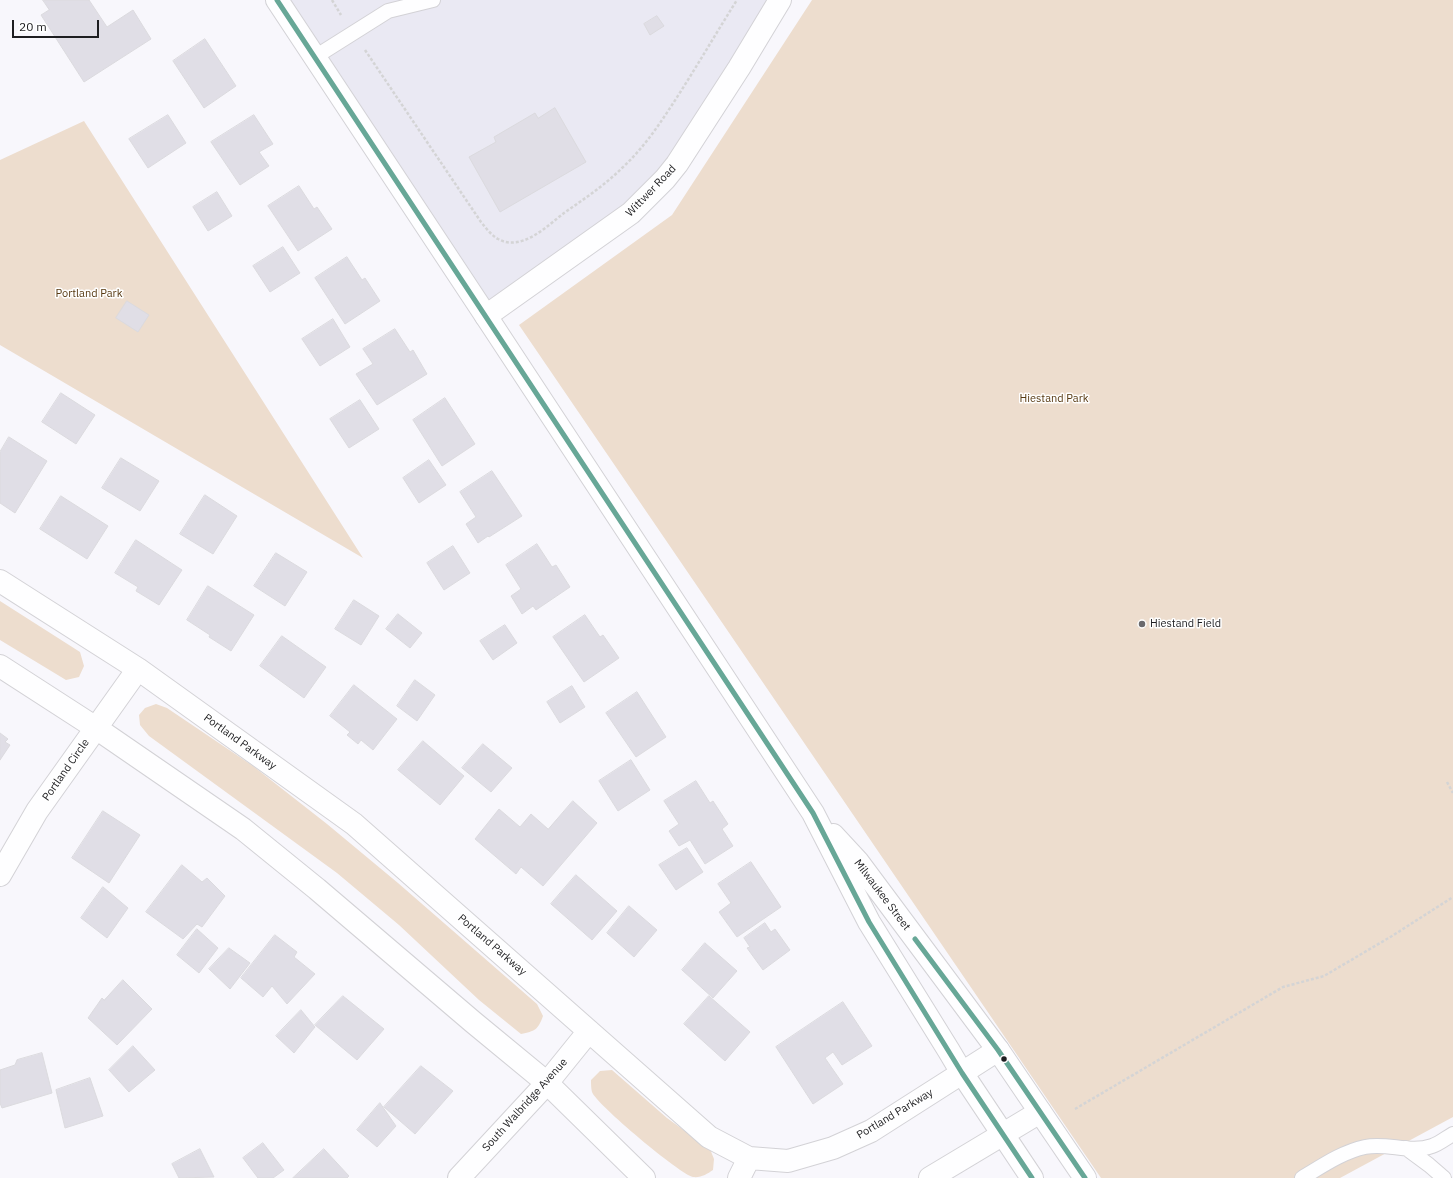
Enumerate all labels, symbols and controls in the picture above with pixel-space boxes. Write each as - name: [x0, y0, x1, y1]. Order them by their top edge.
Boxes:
- scale bar: [14, 12, 101, 38]
- text: 20 m: [19, 19, 47, 34]
- street label: Wittwer Road: [623, 162, 679, 220]
- park label: Portland Park: [56, 287, 122, 301]
- park label: Hiestand Park: [1019, 392, 1089, 406]
- place label: Hiestand Field: [1150, 617, 1221, 631]
- marker: Hiestand Field: [1137, 619, 1147, 629]
- street label: Portland Parkway: [201, 711, 279, 773]
- street label: Portland Circle: [40, 736, 92, 804]
- street label: Milwaukee Street: [851, 857, 913, 933]
- street label: Portland Parkway: [455, 912, 529, 978]
- unlabelled marker: [999, 1054, 1009, 1064]
- street label: South Walbridge Avenue: [480, 1056, 570, 1154]
- street label: Portland Parkway: [855, 1086, 935, 1142]

